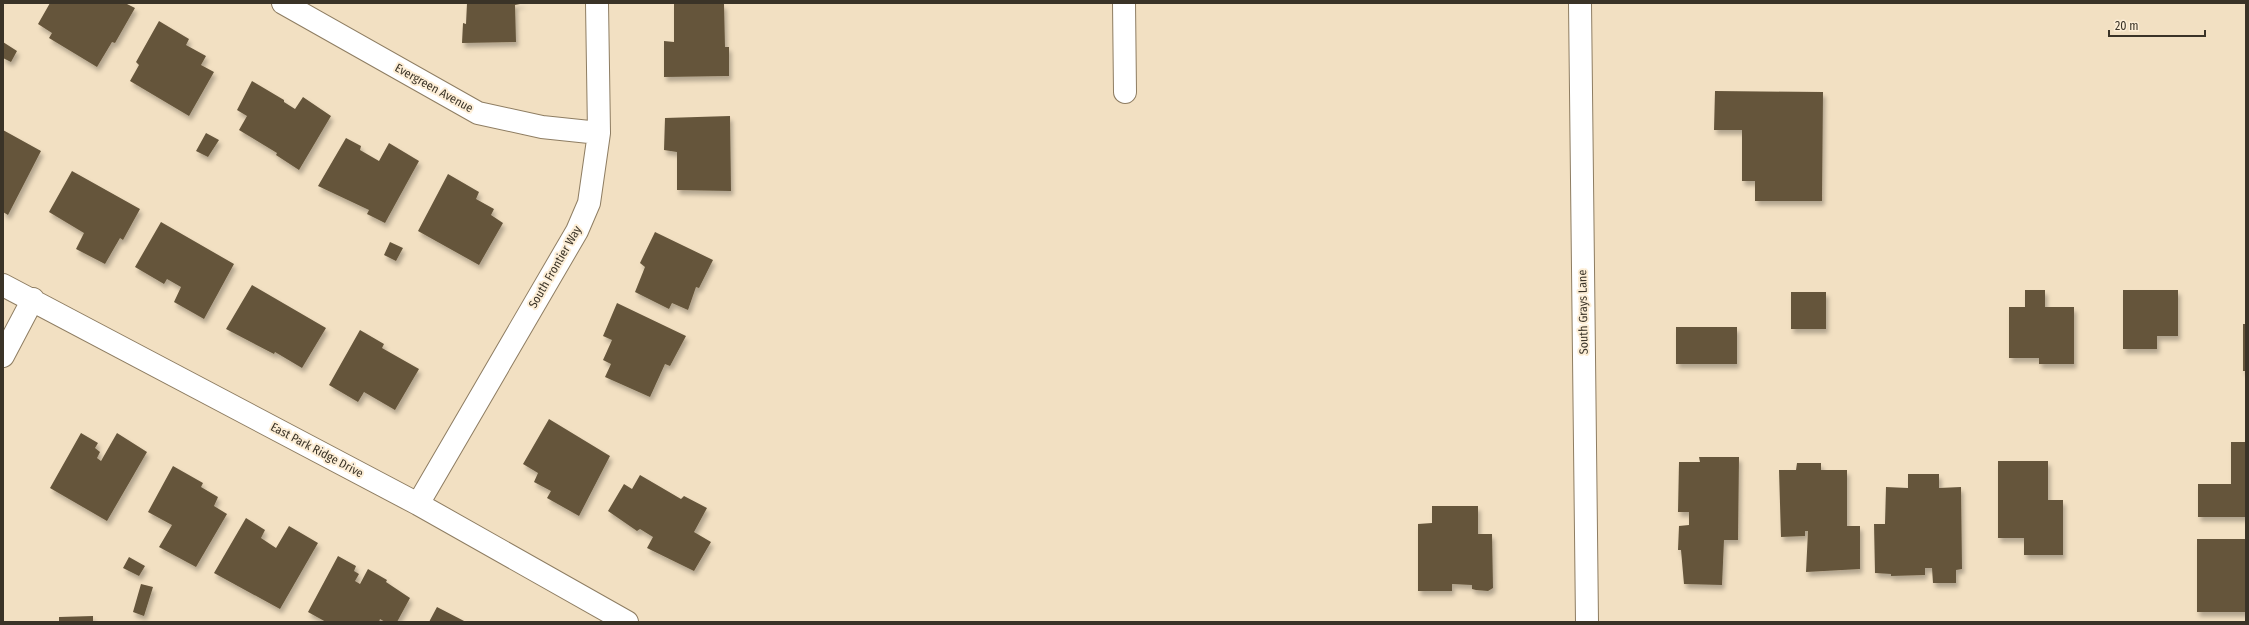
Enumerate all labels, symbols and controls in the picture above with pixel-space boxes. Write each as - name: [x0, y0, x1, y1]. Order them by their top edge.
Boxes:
- scale bar: [2109, 12, 2205, 38]
- text: 20 m: [2115, 19, 2139, 33]
- street label: Evergreen Avenue: [392, 61, 476, 115]
- street label: South Frontier Way: [526, 223, 585, 311]
- street label: South Grays Lane: [1575, 270, 1591, 354]
- street label: East Park Ridge Drive: [268, 420, 366, 480]

